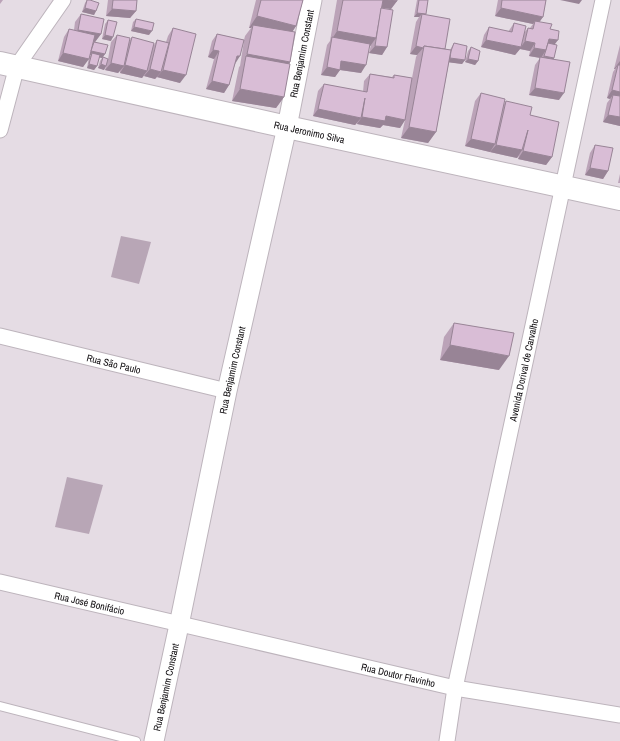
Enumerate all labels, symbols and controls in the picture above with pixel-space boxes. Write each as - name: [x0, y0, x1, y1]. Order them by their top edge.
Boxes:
- street label: Rua Benjamim Constant: [286, 8, 317, 99]
- street label: Rua Jeronimo Silva: [273, 118, 346, 146]
- street label: Avenida Dorival de Carvalho: [506, 317, 541, 423]
- street label: Rua Benjamim Constant: [216, 324, 248, 415]
- street label: Rua São Paulo: [85, 351, 142, 376]
- street label: Rua José Bonifácio: [53, 588, 126, 617]
- street label: Rua Benjamim Constant: [150, 641, 182, 732]
- street label: Rua Doutor Flavinho: [360, 660, 437, 690]

